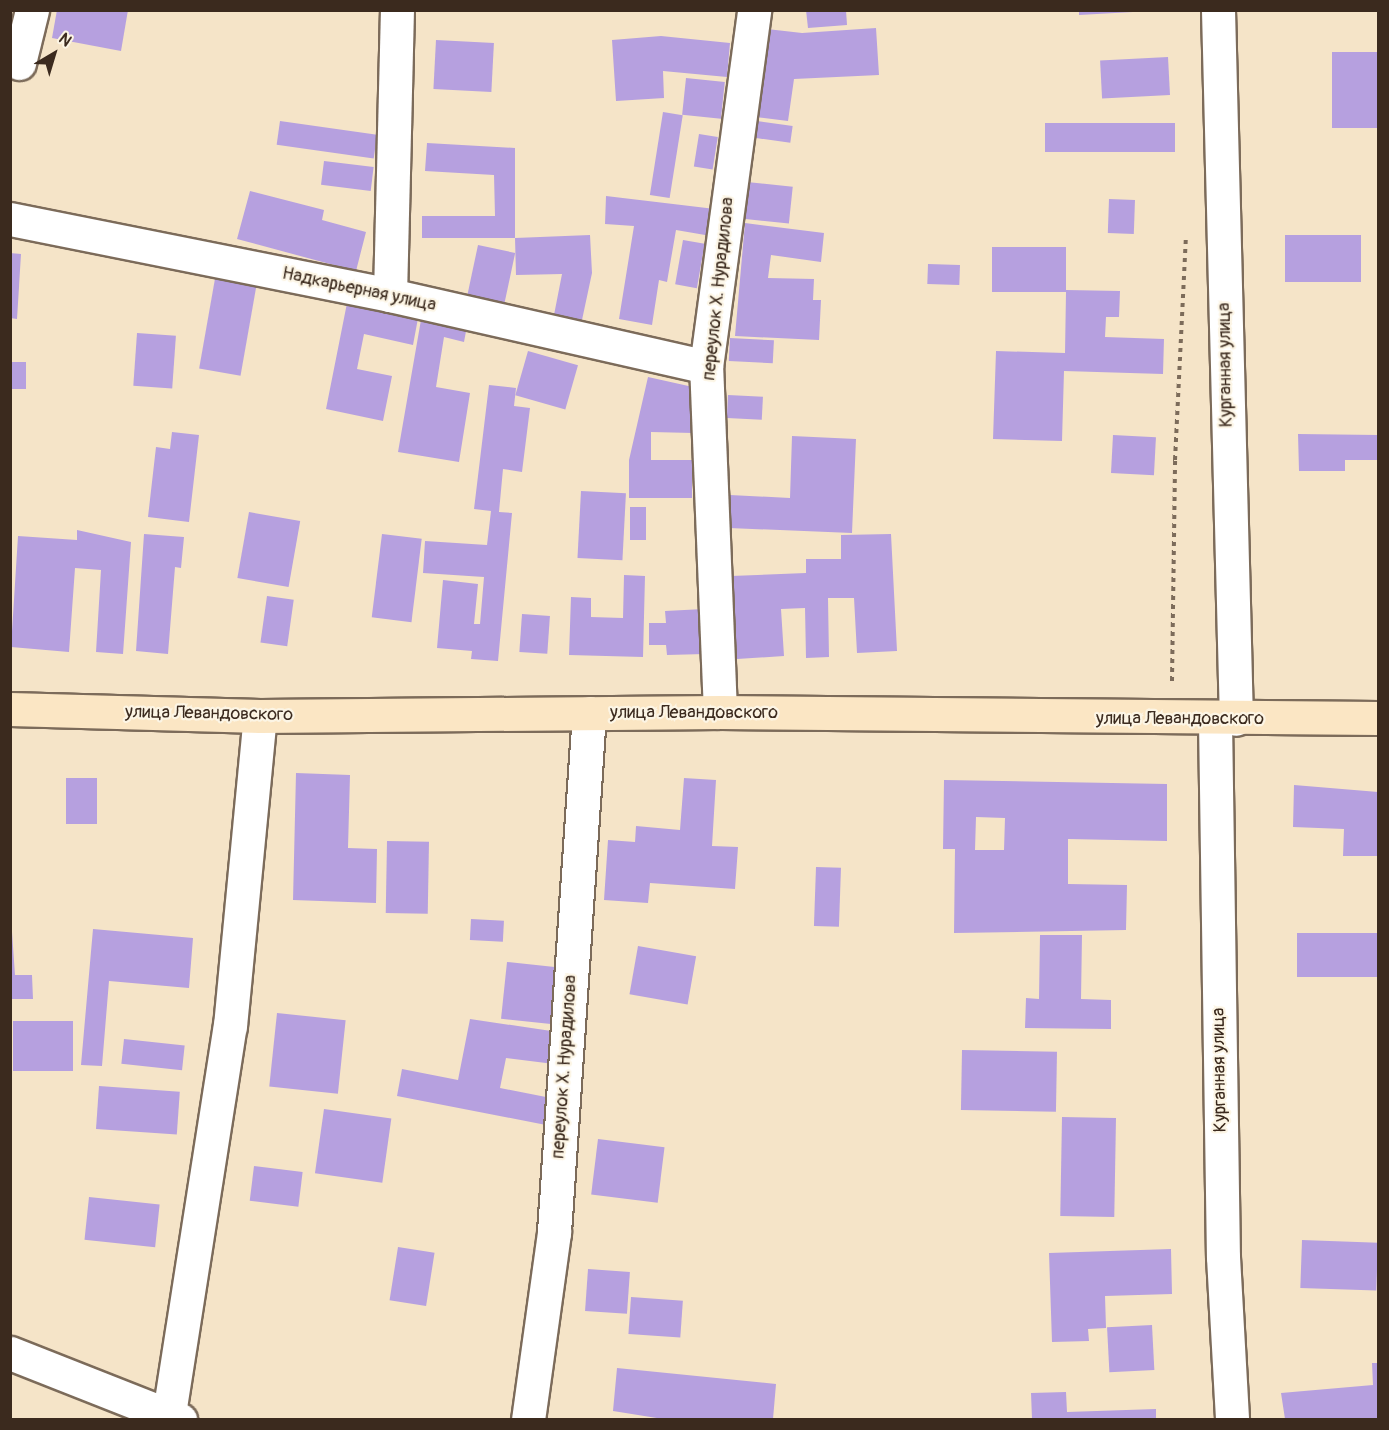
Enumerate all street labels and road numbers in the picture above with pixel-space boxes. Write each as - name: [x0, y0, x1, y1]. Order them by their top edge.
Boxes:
- street label: переулок Х. Нурадилова: [699, 196, 739, 382]
- street label: Надкарьерная улица: [280, 263, 438, 317]
- street label: Курганная улица: [1214, 303, 1238, 427]
- street label: улица Левандовского: [125, 702, 293, 726]
- street label: улица Левандовского: [610, 702, 778, 724]
- street label: улица Левандовского: [1096, 708, 1264, 730]
- street label: переулок Х. Нурадилова: [548, 974, 582, 1160]
- street label: Курганная улица: [1208, 1008, 1232, 1132]

